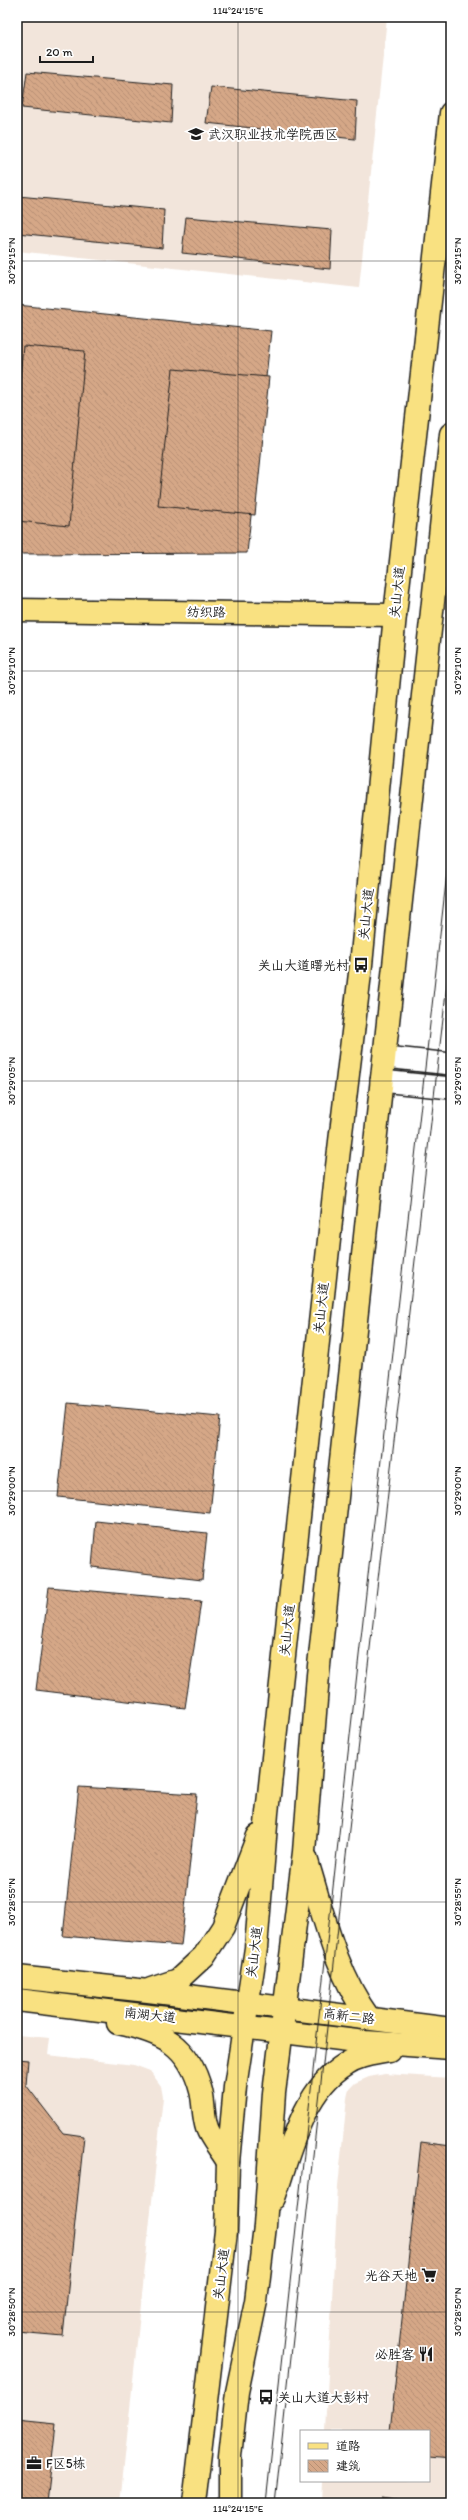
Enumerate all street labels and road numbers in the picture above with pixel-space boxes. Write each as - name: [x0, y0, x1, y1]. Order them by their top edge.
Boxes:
- street label: 关山大道: [387, 565, 407, 619]
- street label: 纺织路: [186, 604, 226, 620]
- street label: 关山大道: [356, 887, 376, 941]
- street label: 关山大道: [311, 1281, 331, 1335]
- street label: 关山大道: [277, 1603, 297, 1657]
- street label: 关山大道: [243, 1925, 265, 1979]
- street label: 南湖大道: [123, 2005, 177, 2025]
- street label: 高新二路: [322, 2005, 376, 2027]
- street label: 关山大道: [210, 2247, 232, 2301]

